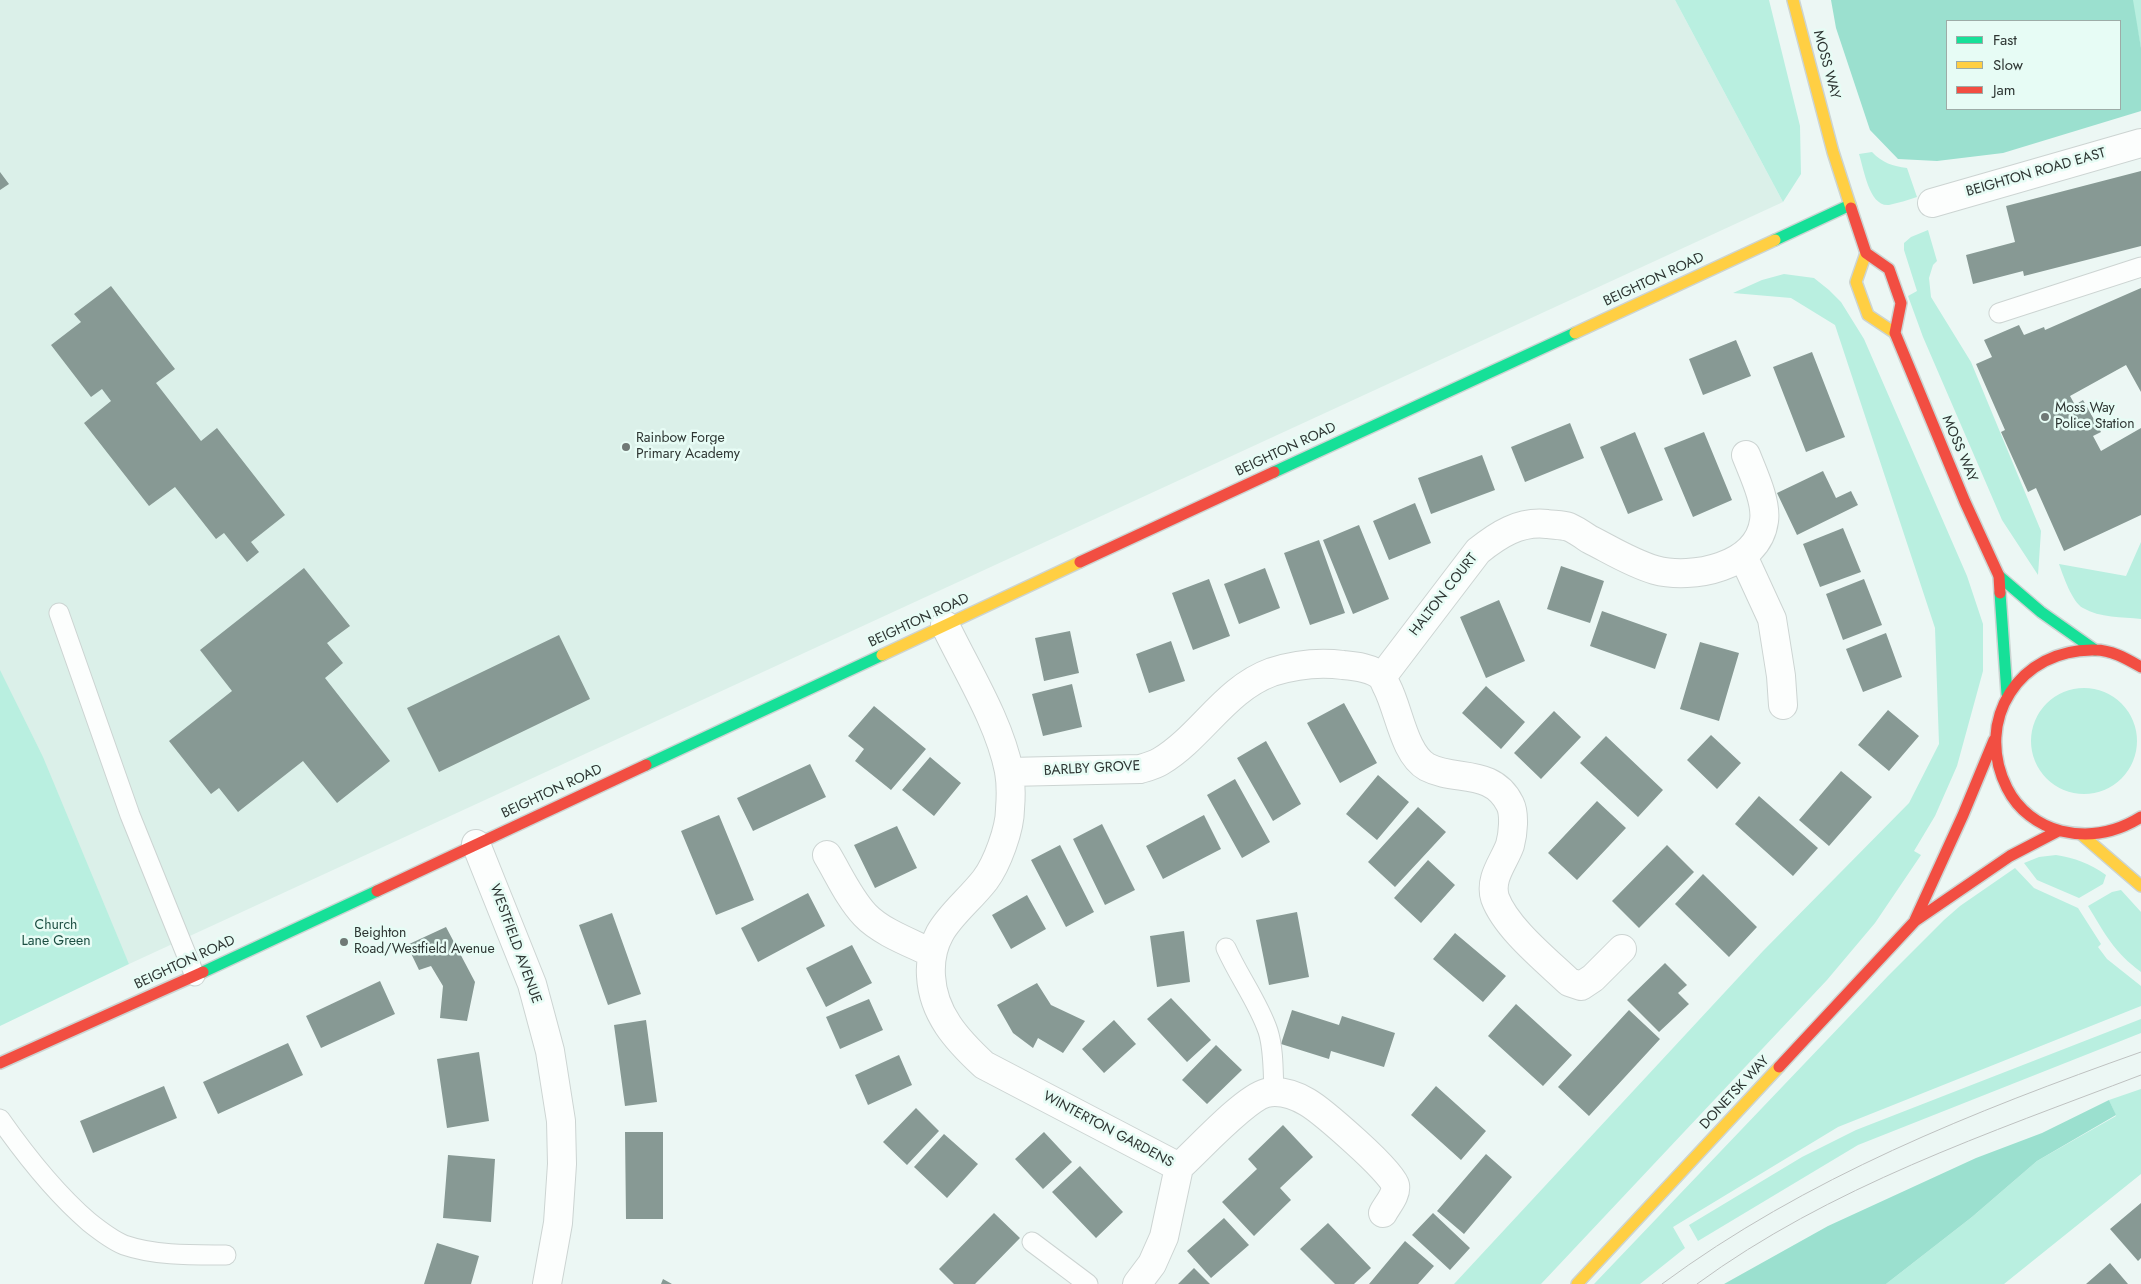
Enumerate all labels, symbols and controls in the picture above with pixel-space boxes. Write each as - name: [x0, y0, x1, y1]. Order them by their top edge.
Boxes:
- legend: [1946, 20, 2121, 110]
- street label: MOSS WAY: [1809, 29, 1843, 101]
- text: Fast: [1993, 29, 2017, 51]
- text: Slow: [1993, 54, 2023, 76]
- text: Jam: [1993, 79, 2016, 101]
- street label: BEIGHTON ROAD EAST: [1964, 145, 2108, 201]
- street label: BEIGHTON ROAD: [1601, 249, 1707, 311]
- place label: Moss Way Police Station: [2055, 401, 2135, 434]
- marker: Moss Way Police Station: [2039, 411, 2051, 423]
- street label: MOSS WAY: [1937, 413, 1981, 485]
- street label: BEIGHTON ROAD: [1233, 419, 1339, 481]
- place label: Rainbow Forge Primary Academy: [636, 431, 740, 464]
- marker: Rainbow Forge Primary Academy: [620, 441, 632, 453]
- street label: HALTON COURT: [1407, 550, 1481, 640]
- street label: BEIGHTON ROAD: [866, 590, 972, 652]
- street label: BARLBY GROVE: [1043, 758, 1141, 780]
- street label: BEIGHTON ROAD: [499, 761, 605, 823]
- street label: WESTFIELD AVENUE: [486, 882, 544, 1006]
- park label: Church Lane Green: [21, 918, 91, 950]
- place label: Beighton Road/Westfield Avenue: [354, 926, 495, 959]
- street label: BEIGHTON ROAD: [132, 932, 238, 994]
- marker: Beighton Road/Westfield Avenue: [338, 936, 350, 948]
- street label: DONETSK WAY: [1697, 1053, 1773, 1133]
- street label: WINTERTON GARDENS: [1040, 1088, 1176, 1172]

